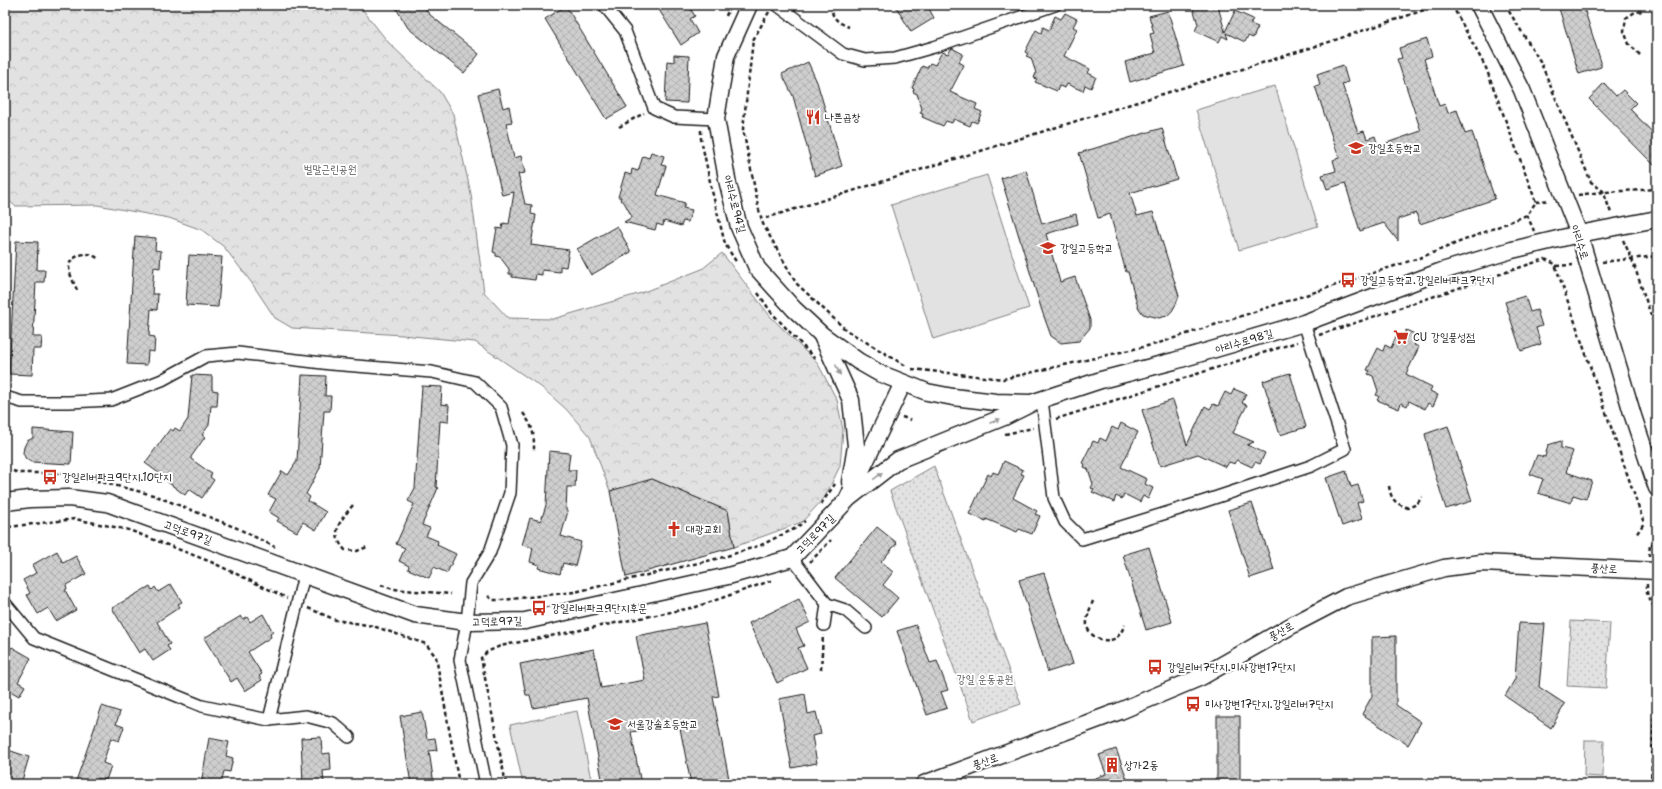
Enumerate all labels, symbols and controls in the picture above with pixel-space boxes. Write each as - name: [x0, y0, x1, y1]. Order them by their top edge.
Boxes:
- restaurant icon: 나쁜곱창: [804, 108, 822, 126]
- place label: 나쁜곱창: [825, 110, 861, 125]
- school or university icon: 강일초등학교: [1347, 139, 1365, 157]
- place label: 강일초등학교: [1368, 141, 1421, 156]
- park label: 벌말근린공원: [303, 162, 357, 177]
- street label: 아리수로94길: [720, 174, 749, 235]
- street label: 아리수로: [1567, 223, 1592, 261]
- school or university icon: 강일고등학교: [1039, 239, 1057, 257]
- place label: 강일고등학교: [1060, 241, 1113, 256]
- bus stop icon: 강일고등학교.강일리버파크7단지: [1339, 271, 1357, 289]
- place label: 강일고등학교.강일리버파크7단지: [1360, 273, 1494, 288]
- street label: 아리수로98길: [1214, 326, 1275, 357]
- supermarket icon: CU 강일풍성점: [1392, 328, 1410, 346]
- place label: CU 강일풍성점: [1413, 330, 1475, 345]
- one-way arrow: [835, 365, 841, 376]
- one-way arrow: [989, 418, 1000, 424]
- bus stop icon: 강일리버파크9단지.10단지: [41, 468, 59, 486]
- place label: 강일리버파크9단지.10단지: [62, 470, 172, 485]
- one-way arrow: [872, 472, 883, 480]
- street label: 고덕로97길: [793, 511, 838, 558]
- street label: 고덕로97길: [162, 517, 214, 548]
- church icon: 대광교회: [665, 520, 683, 538]
- place label: 대광교회: [686, 522, 721, 537]
- street label: 풍산로: [1590, 560, 1618, 577]
- bus stop icon: 강일리버파크9단지후문: [530, 599, 548, 617]
- place label: 강일리버파크9단지후문: [551, 601, 647, 616]
- street label: 고덕로97길: [472, 613, 522, 630]
- street label: 풍산로: [1266, 618, 1297, 644]
- bus stop icon: 강일리버7단지.미사강변17단지: [1146, 658, 1164, 676]
- place label: 강일리버7단지.미사강변17단지: [1167, 660, 1295, 675]
- park label: 강일 운동공원: [957, 672, 1014, 687]
- bus stop icon: 미사강변17단지.강일리버7단지: [1184, 695, 1202, 713]
- place label: 미사강변17단지.강일리버7단지: [1205, 697, 1333, 712]
- school or university icon: 서울강솔초등학교: [606, 715, 624, 733]
- place label: 서울강솔초등학교: [627, 717, 698, 732]
- street label: 풍산로: [970, 750, 1000, 773]
- building icon: 상가2동: [1103, 756, 1121, 774]
- place label: 상가2동: [1124, 758, 1158, 773]

